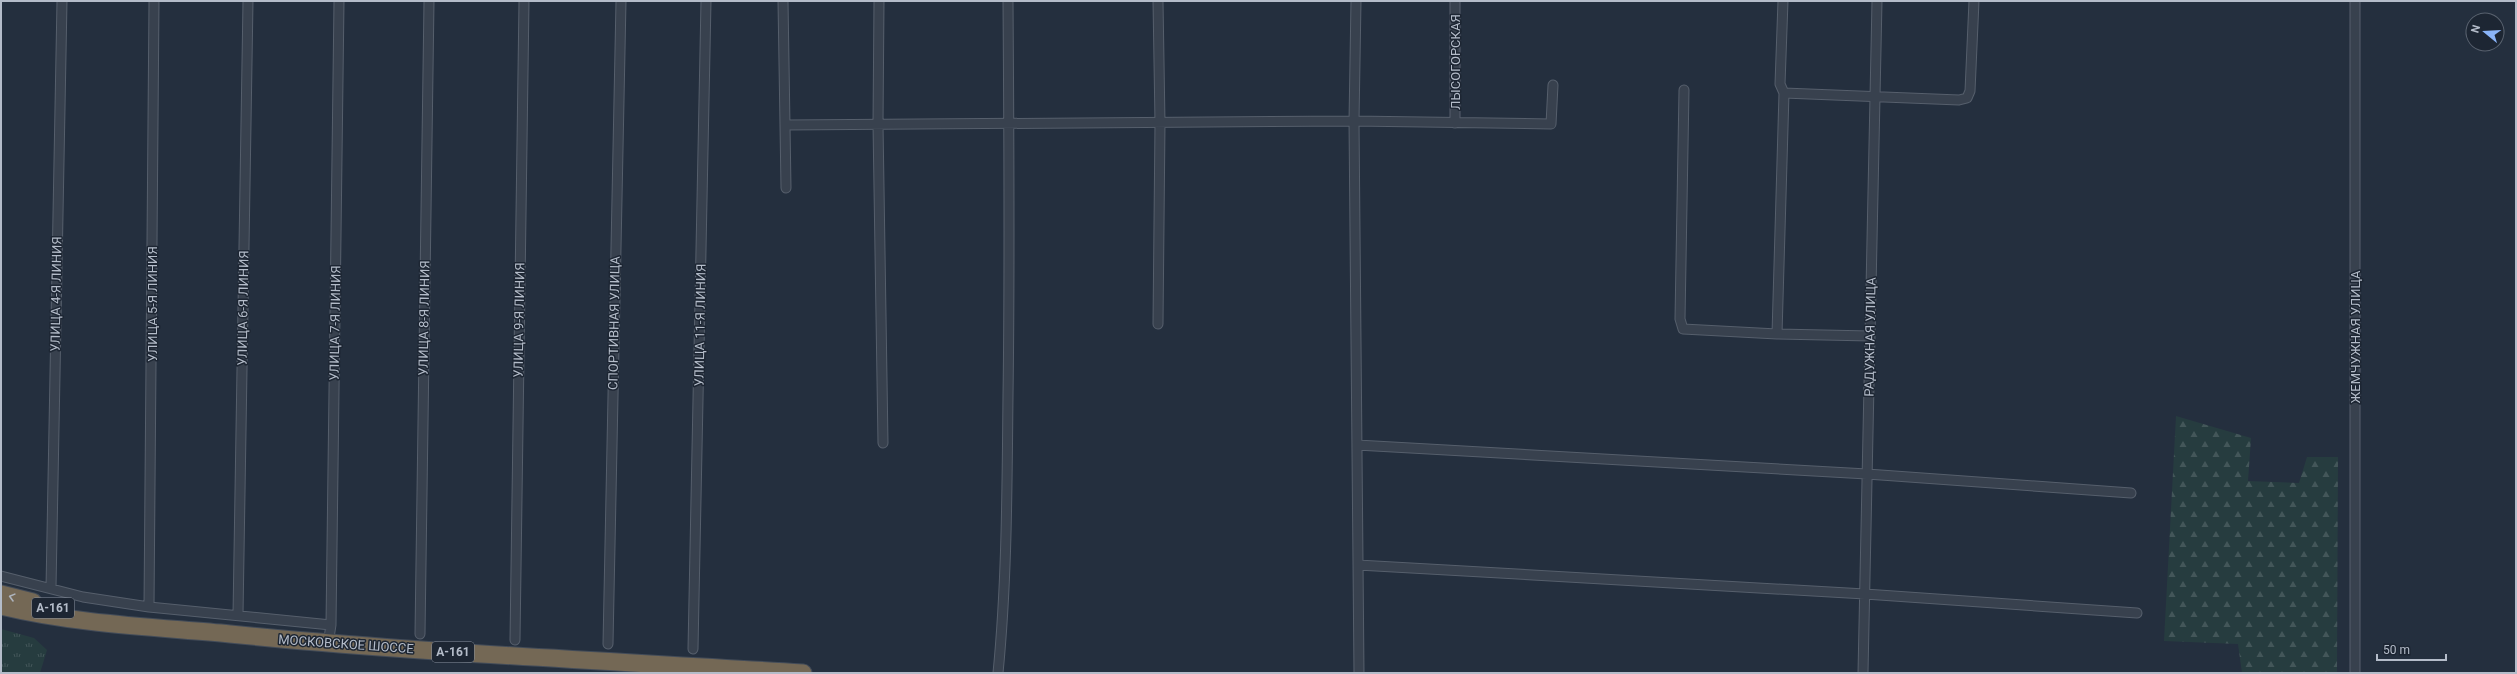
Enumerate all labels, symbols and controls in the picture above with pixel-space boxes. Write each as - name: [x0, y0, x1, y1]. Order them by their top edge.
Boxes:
- north arrow: [2465, 12, 2505, 52]
- street label: ЛЫСОГОРСКАЯ: [1448, 14, 1463, 110]
- text: N: [2469, 23, 2483, 35]
- street label: УЛИЦА 4-Я ЛИНИЯ: [47, 236, 65, 352]
- street label: УЛИЦА 5-Я ЛИНИЯ: [145, 246, 160, 362]
- street label: УЛИЦА 6-Я ЛИНИЯ: [234, 250, 252, 366]
- street label: СПОРТИВНАЯ УЛИЦА: [605, 255, 623, 390]
- street label: УЛИЦА 8-Я ЛИНИЯ: [415, 260, 433, 376]
- street label: УЛИЦА 9-Я ЛИНИЯ: [510, 262, 528, 378]
- street label: УЛИЦА 11-Я ЛИНИЯ: [691, 264, 709, 386]
- street label: УЛИЦА 7-Я ЛИНИЯ: [326, 265, 344, 381]
- street label: ЖЕМЧУЖНАЯ УЛИЦА: [2348, 270, 2363, 404]
- street label: РАДУЖНАЯ УЛИЦА: [1861, 277, 1879, 397]
- one-way arrow: [9, 593, 16, 602]
- road number: А-161: [32, 598, 74, 618]
- street label: МОСКОВСКОЕ ШОССЕ: [278, 632, 414, 656]
- scale bar: [2377, 636, 2446, 662]
- road number: А-161: [432, 642, 474, 662]
- text: 50 m: [2383, 643, 2410, 657]

